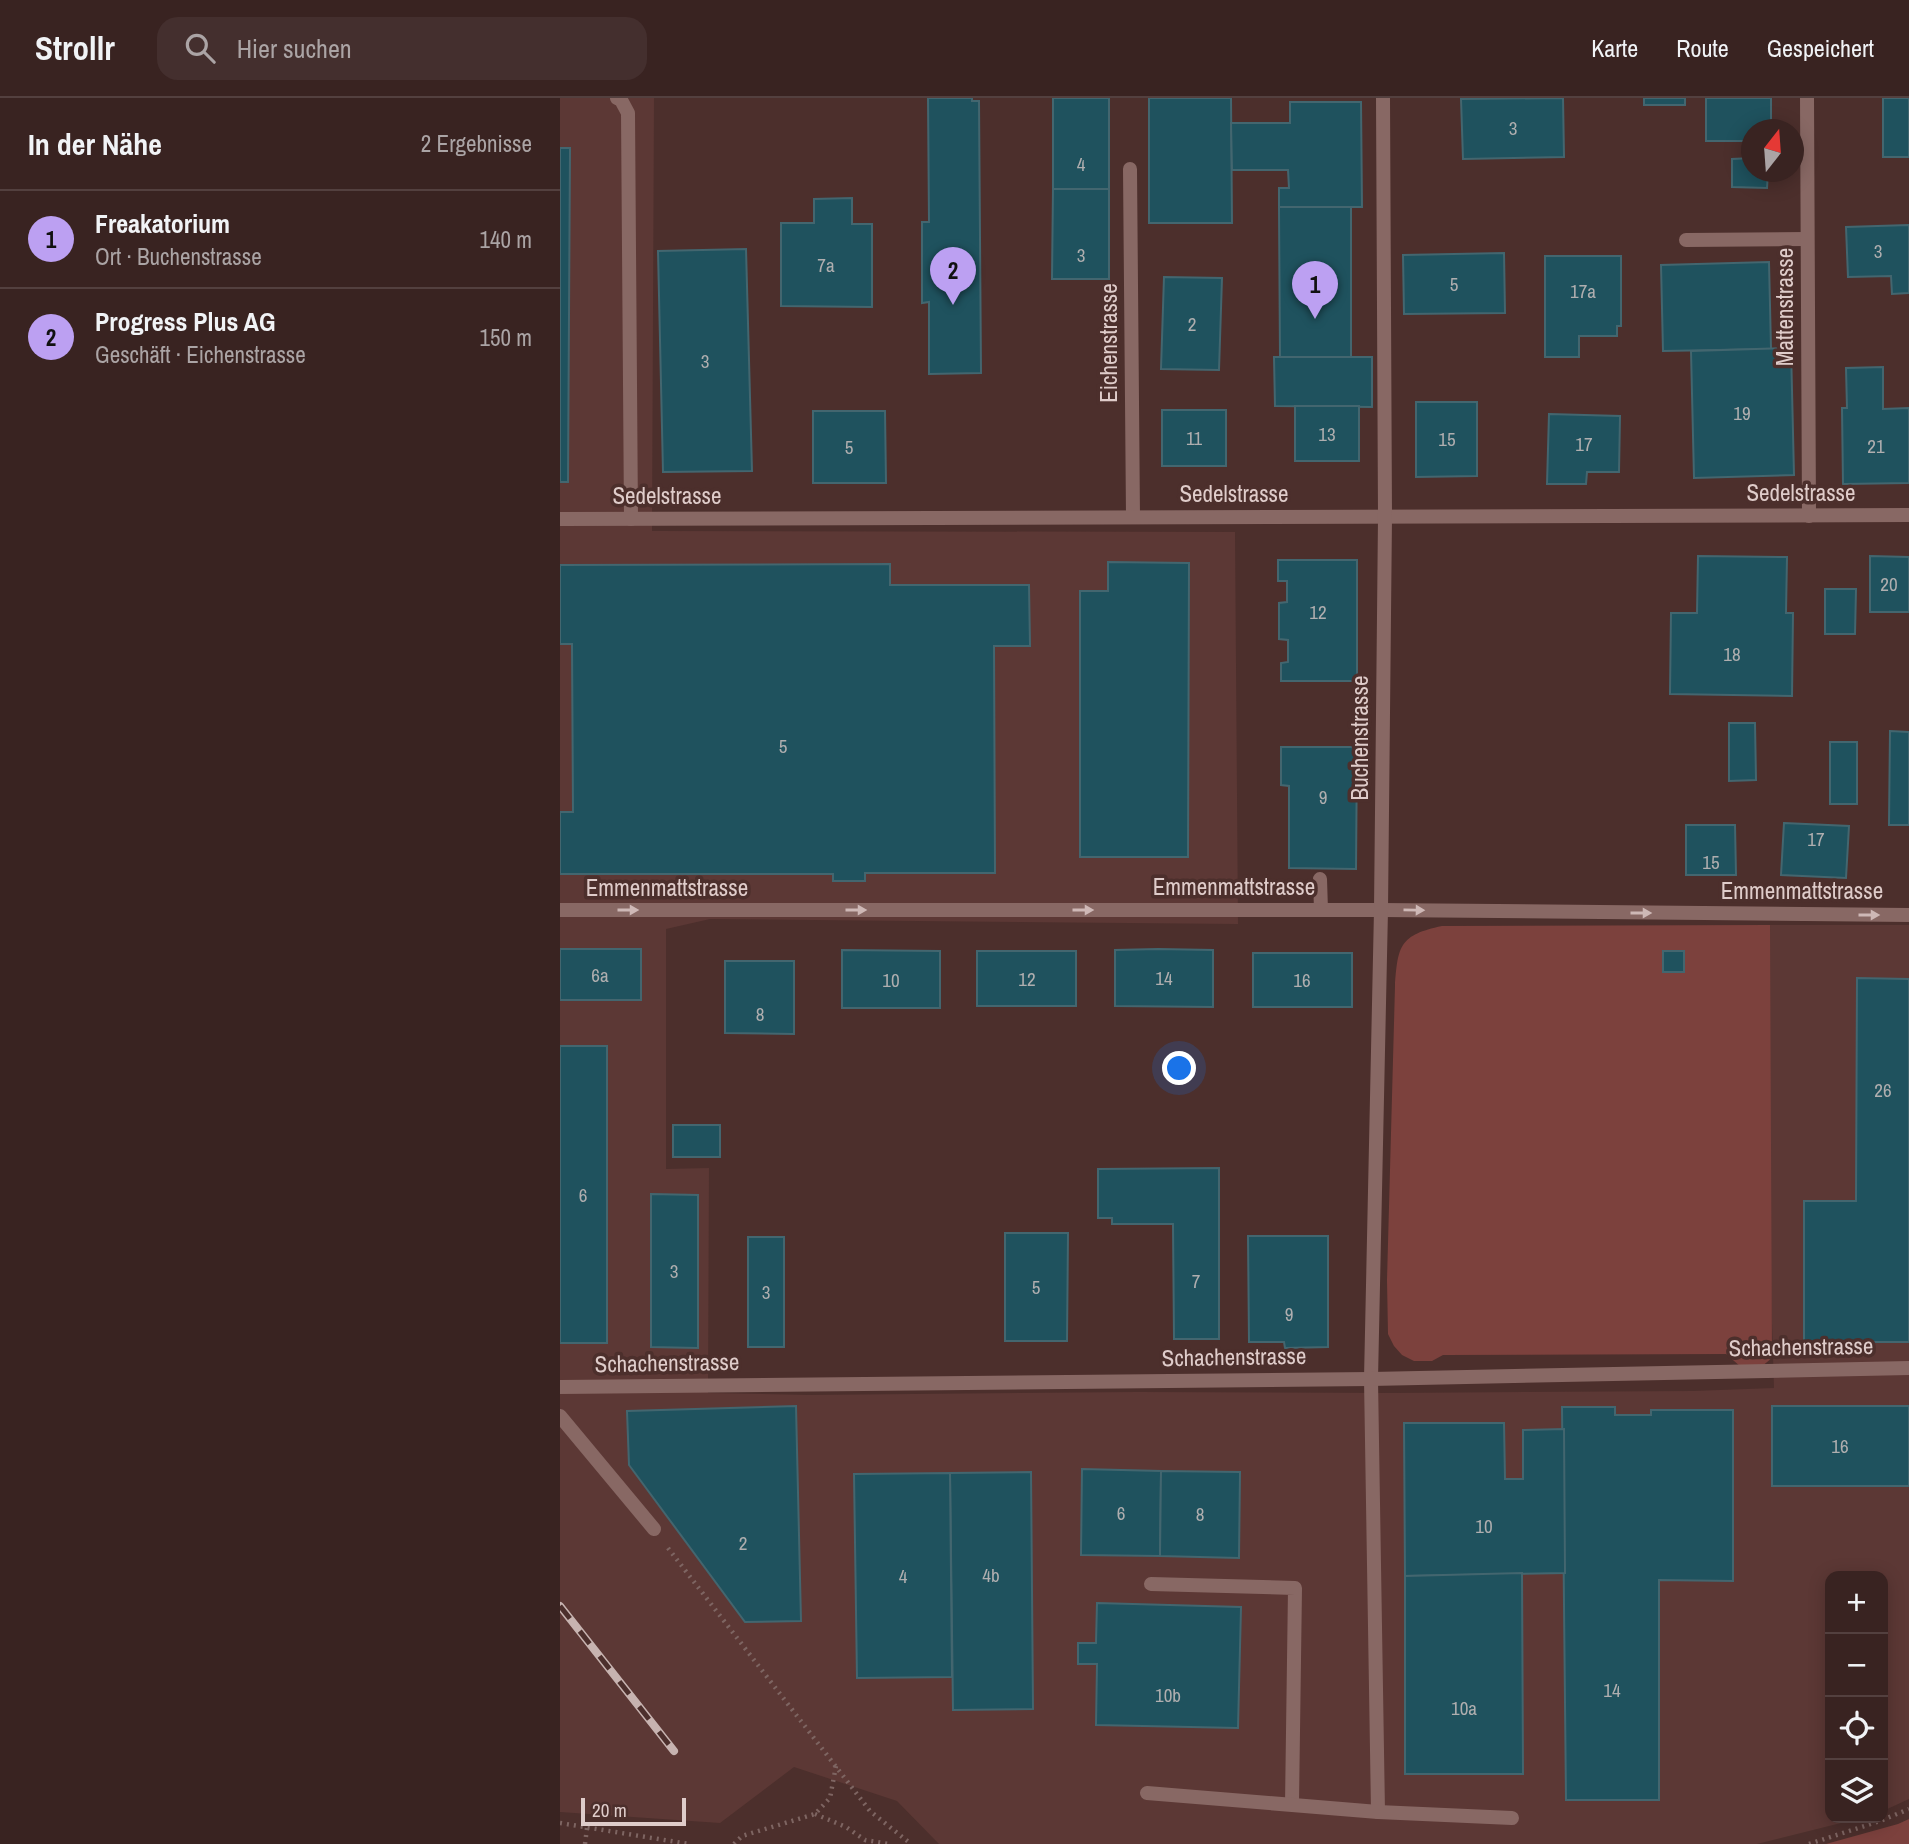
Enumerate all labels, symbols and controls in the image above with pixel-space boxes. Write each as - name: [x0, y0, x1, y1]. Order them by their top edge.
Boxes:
- search box: [157, 17, 647, 80]
- text: Strollr: [35, 26, 115, 70]
- icon: search: [181, 29, 219, 67]
- text: Hier suchen: [237, 31, 352, 66]
- text: Karte: [1591, 32, 1638, 64]
- text: Route: [1676, 32, 1729, 64]
- text: Gespeichert: [1767, 32, 1874, 64]
- house number: 3: [1509, 115, 1517, 141]
- north arrow: [1741, 119, 1804, 182]
- text: In der Nähe: [28, 124, 162, 164]
- text: 2 Ergebnisse: [421, 128, 532, 159]
- house number: 4: [1077, 151, 1086, 177]
- text: Freakatorium: [95, 206, 230, 241]
- text: 1: [46, 224, 56, 255]
- text: 140 m: [480, 224, 532, 255]
- house number: 3: [1874, 238, 1882, 264]
- text: Ort · Buchenstrasse: [95, 241, 262, 272]
- house number: 3: [1077, 242, 1085, 268]
- pin: 2: [930, 247, 976, 305]
- street label: Mattenstrasse: [1769, 248, 1800, 366]
- house number: 7a: [817, 252, 835, 278]
- pin: 1: [1292, 261, 1338, 319]
- house number: 5: [1450, 271, 1459, 297]
- house number: 17a: [1570, 278, 1596, 304]
- street label: Eichenstrasse: [1093, 283, 1124, 403]
- text: Progress Plus AG: [95, 304, 276, 339]
- house number: 2: [1188, 311, 1196, 337]
- text: 2: [46, 322, 56, 353]
- text: 150 m: [480, 322, 532, 353]
- text: Geschäft · Eichenstrasse: [95, 339, 306, 370]
- house number: 3: [701, 348, 709, 374]
- house number: 19: [1733, 400, 1751, 426]
- house number: 13: [1318, 421, 1336, 447]
- house number: 11: [1186, 425, 1202, 451]
- house number: 15: [1438, 426, 1456, 452]
- house number: 17: [1575, 431, 1593, 457]
- house number: 21: [1867, 433, 1885, 459]
- house number: 5: [845, 434, 854, 460]
- street label: Sedelstrasse: [1746, 477, 1856, 508]
- street label: Sedelstrasse: [1179, 478, 1289, 509]
- street label: Sedelstrasse: [612, 480, 722, 511]
- house number: 20: [1880, 571, 1898, 597]
- house number: 12: [1309, 599, 1327, 625]
- house number: 18: [1723, 641, 1741, 667]
- street label: Buchenstrasse: [1344, 676, 1375, 800]
- house number: 5: [779, 733, 788, 759]
- house number: 9: [1319, 784, 1327, 810]
- house number: 17: [1807, 826, 1825, 852]
- house number: 15: [1702, 849, 1720, 875]
- street label: Emmenmattstrasse: [1153, 871, 1315, 902]
- street label: Emmenmattstrasse: [586, 872, 748, 903]
- street label: Emmenmattstrasse: [1721, 875, 1883, 906]
- one-way arrow: [617, 904, 639, 916]
- one-way arrow: [845, 904, 867, 916]
- one-way arrow: [1072, 904, 1094, 916]
- one-way arrow: [1403, 905, 1425, 916]
- one-way arrow: [1630, 907, 1652, 919]
- one-way arrow: [1858, 909, 1880, 921]
- house number: 6a: [591, 962, 609, 988]
- house number: 14: [1155, 965, 1173, 991]
- house number: 12: [1018, 966, 1036, 992]
- house number: 10: [882, 967, 900, 993]
- house number: 16: [1293, 967, 1311, 993]
- house number: 8: [756, 1001, 764, 1027]
- your location: [1162, 1051, 1196, 1085]
- house number: 26: [1874, 1077, 1892, 1103]
- house number: 6: [579, 1182, 587, 1208]
- house number: 3: [670, 1258, 678, 1284]
- house number: 7: [1192, 1268, 1201, 1294]
- house number: 5: [1032, 1274, 1041, 1300]
- house number: 3: [762, 1279, 770, 1305]
- house number: 9: [1285, 1301, 1293, 1327]
- street label: Schachenstrasse: [1728, 1330, 1874, 1363]
- street label: Schachenstrasse: [1161, 1340, 1307, 1373]
- street label: Schachenstrasse: [594, 1346, 740, 1379]
- house number: 16: [1831, 1433, 1849, 1459]
- house number: 6: [1117, 1500, 1125, 1526]
- house number: 8: [1196, 1501, 1204, 1527]
- house number: 10: [1475, 1513, 1493, 1539]
- house number: 2: [739, 1530, 747, 1556]
- house number: 4b: [982, 1562, 1000, 1588]
- house number: 4: [899, 1563, 908, 1589]
- map controls: [1825, 1571, 1888, 1823]
- button: +: [1825, 1571, 1888, 1634]
- button: −: [1825, 1634, 1888, 1697]
- house number: 14: [1603, 1677, 1621, 1703]
- house number: 10b: [1155, 1682, 1181, 1708]
- house number: 10a: [1451, 1695, 1477, 1721]
- button: locate: [1825, 1697, 1888, 1760]
- button: layers: [1825, 1760, 1888, 1823]
- scale bar: [581, 1795, 686, 1827]
- text: 20 m: [592, 1797, 627, 1823]

